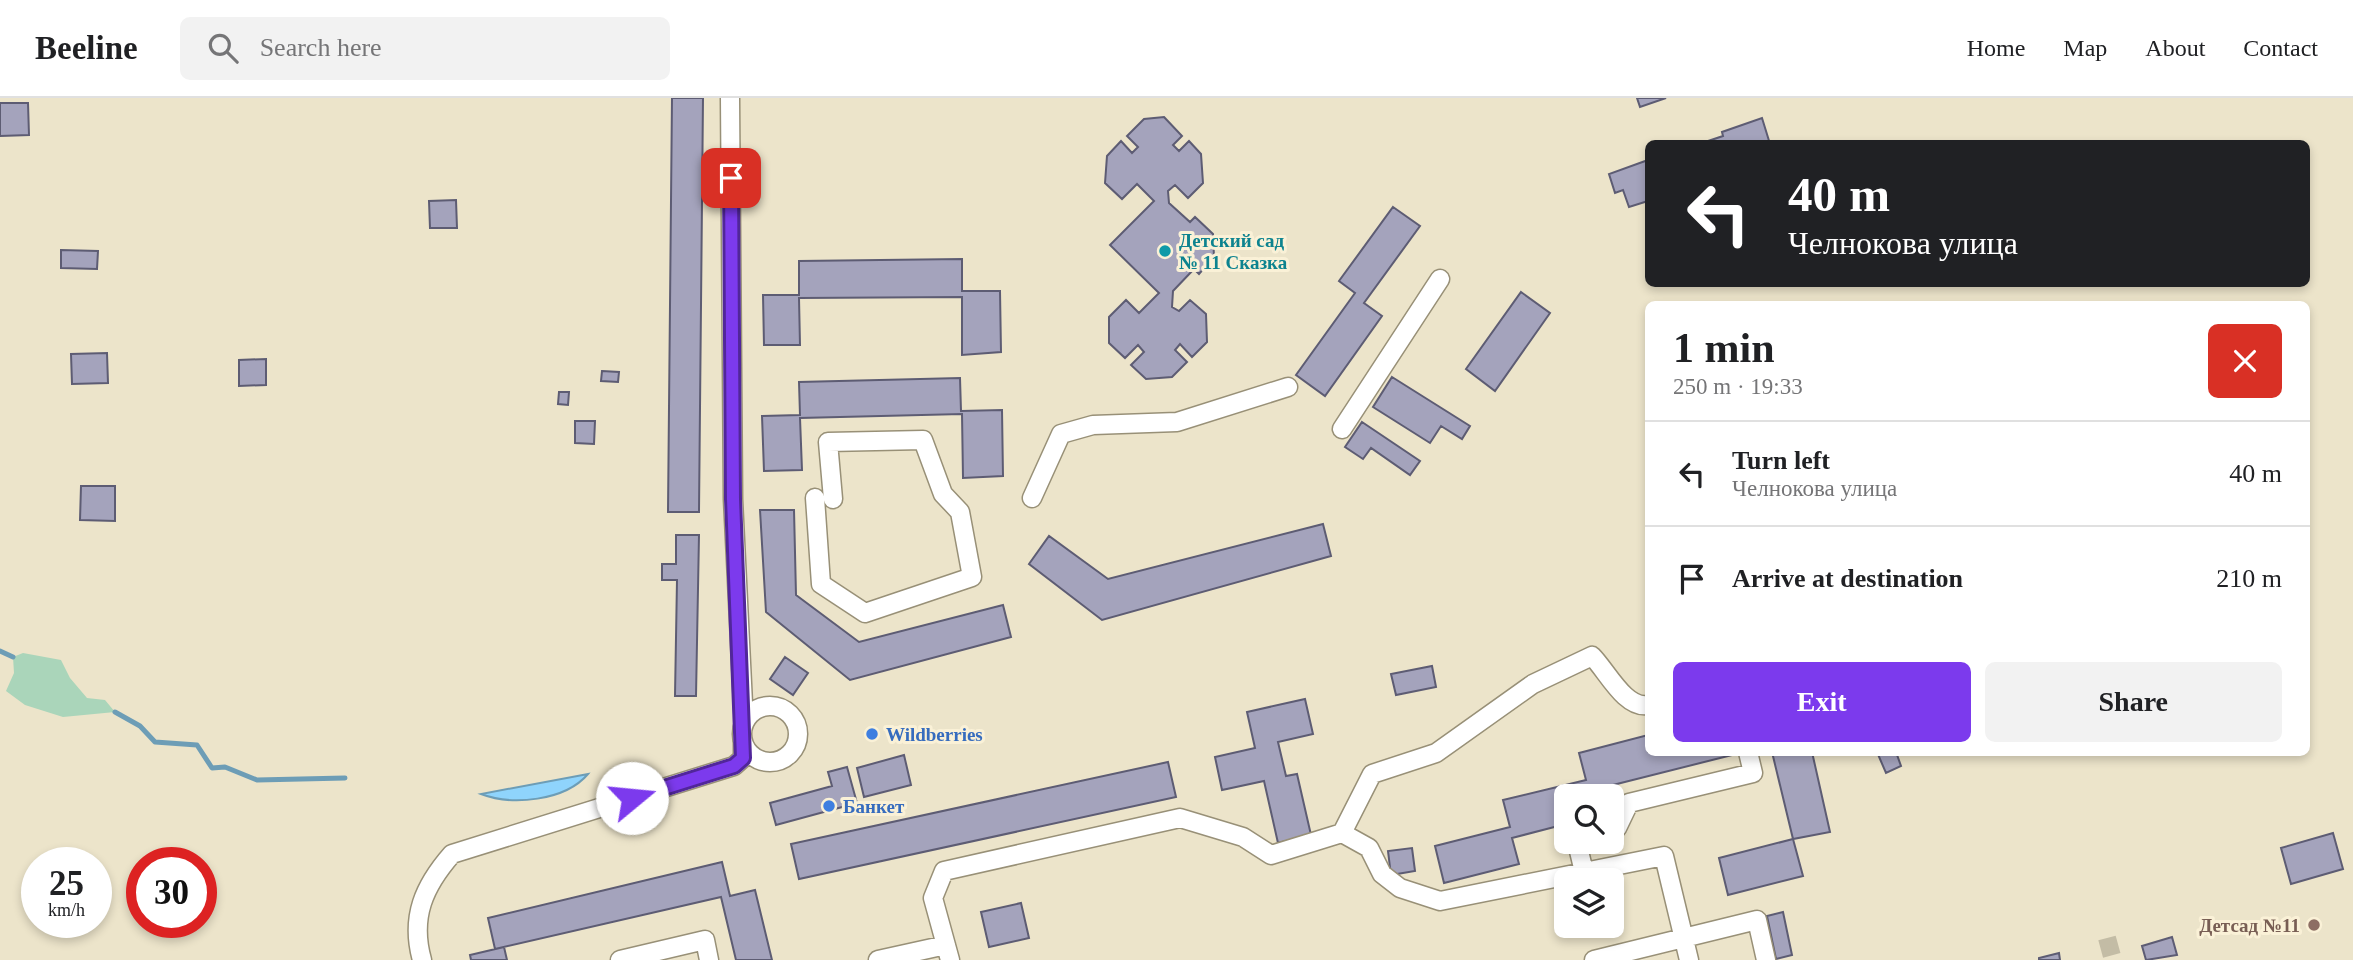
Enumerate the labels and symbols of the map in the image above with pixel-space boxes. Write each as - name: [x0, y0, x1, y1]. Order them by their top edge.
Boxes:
- pin: [701, 148, 761, 208]
- place label: Детский сад № 11 Сказка: [1179, 230, 1288, 273]
- marker: Детский сад № 11 Сказка: [1157, 243, 1173, 259]
- place label: Wildberries: [886, 724, 983, 745]
- marker: Wildberries: [864, 726, 880, 742]
- position arrow: [595, 761, 669, 835]
- place label: Банкет: [843, 796, 905, 817]
- marker: Банкет: [821, 798, 837, 814]
- speed limit sign: 30: [126, 847, 217, 938]
- place label: Детсад №11: [2199, 915, 2300, 936]
- marker: Детсад №11: [2306, 917, 2322, 933]

